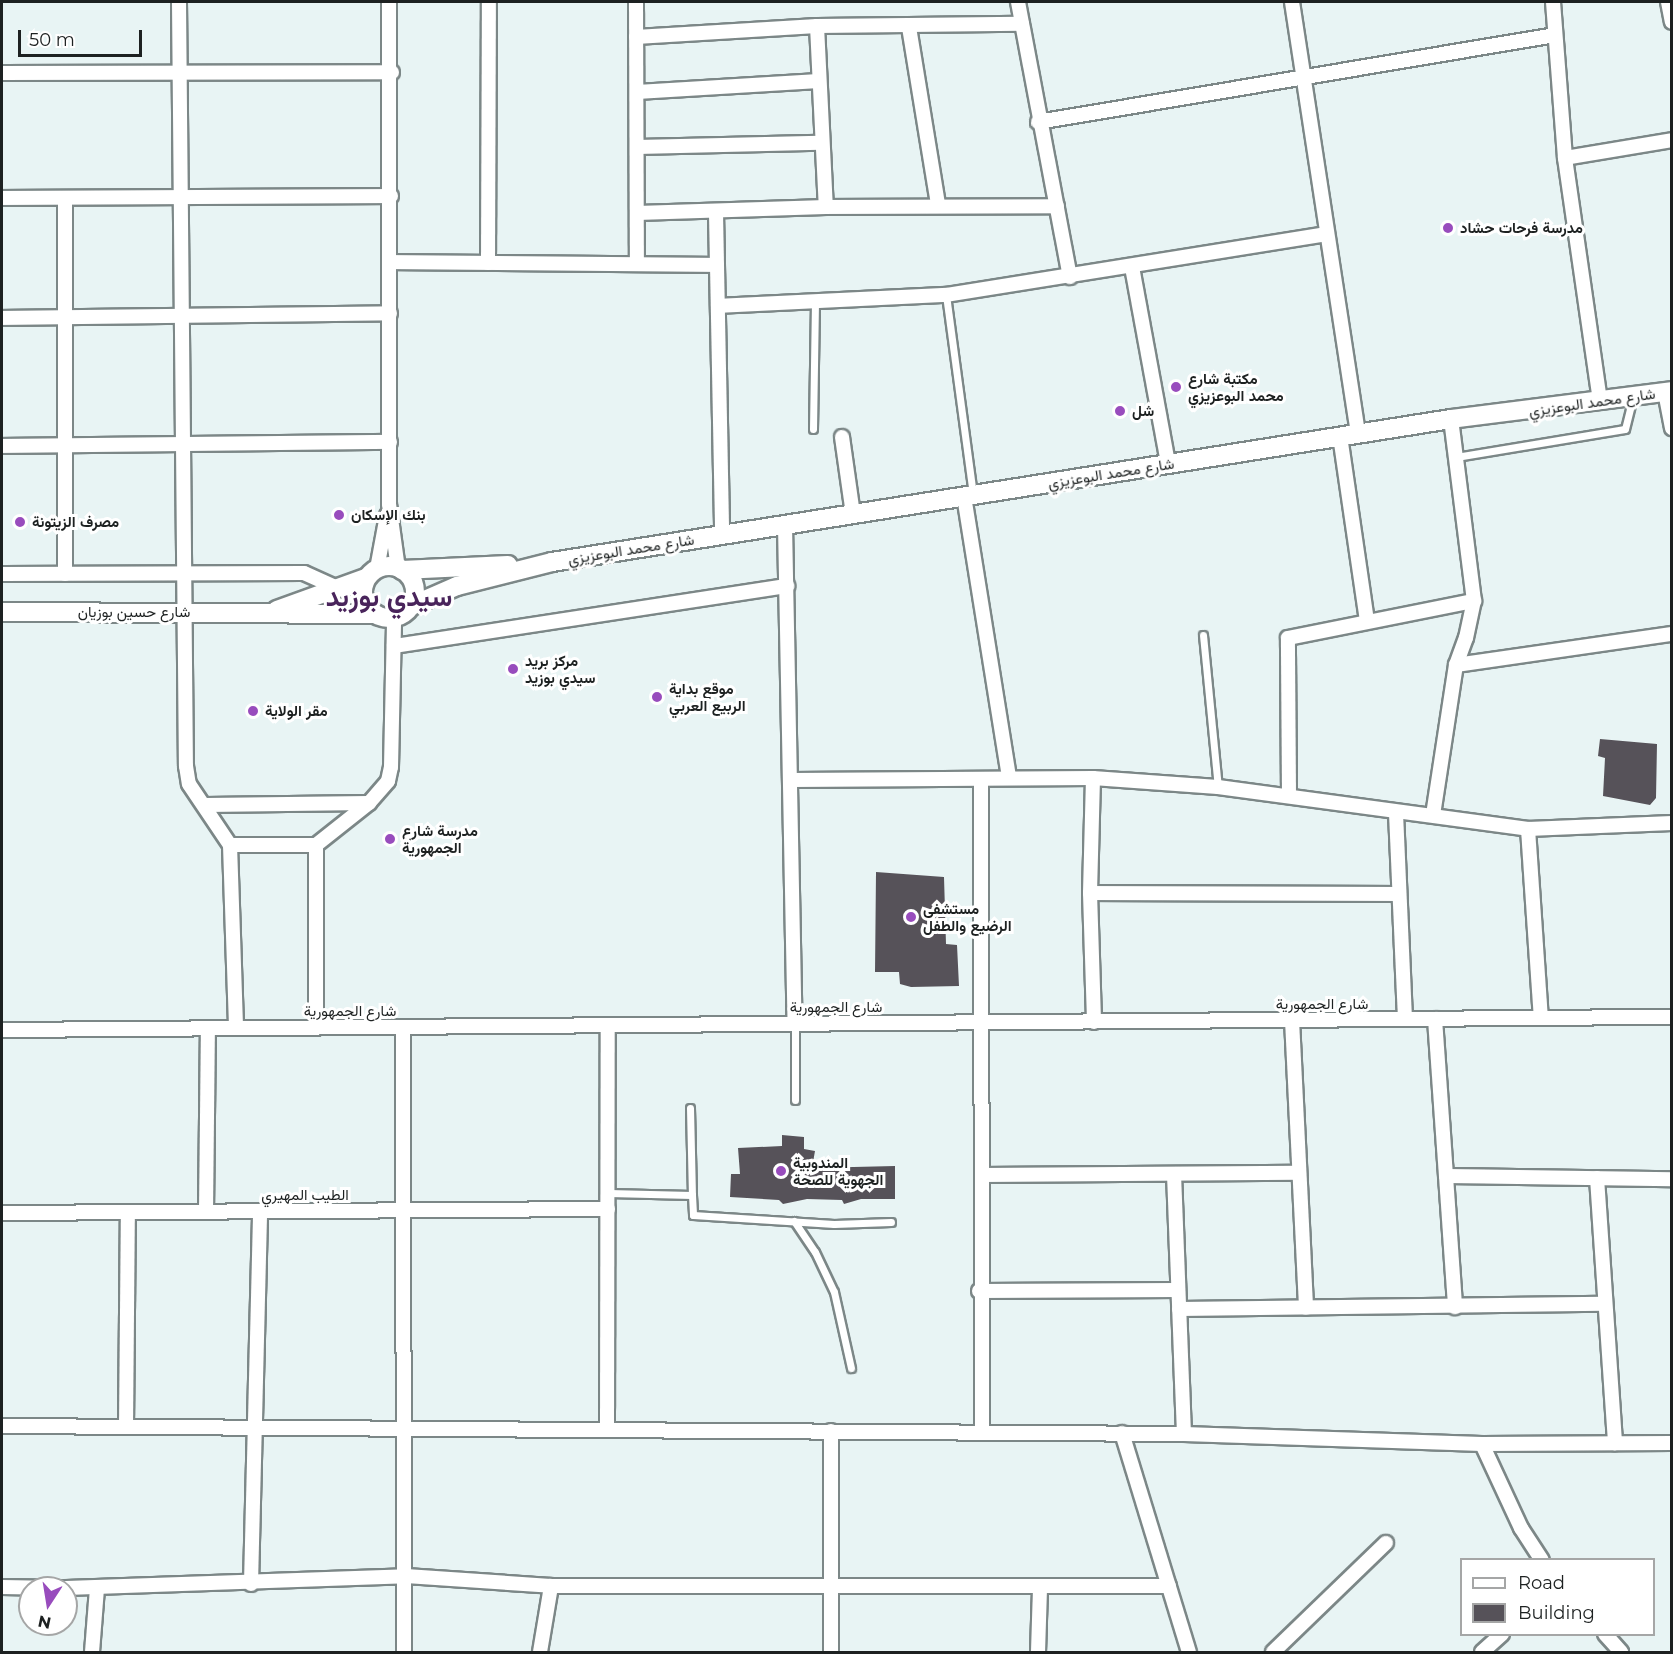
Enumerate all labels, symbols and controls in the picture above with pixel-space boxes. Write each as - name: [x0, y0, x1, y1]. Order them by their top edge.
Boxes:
- scale bar: [21, 18, 146, 56]
- text: 50 m: [29, 29, 75, 51]
- place label: مدرسة فرحات حشاد: [1460, 219, 1583, 237]
- marker: مدرسة فرحات حشاد: [1441, 221, 1455, 235]
- place label: مكتبة شارع محمد البوعزيزي: [1188, 369, 1284, 404]
- marker: مكتبة شارع محمد البوعزيزي: [1169, 380, 1183, 394]
- street label: شارع محمد البوعزيزي: [1528, 384, 1656, 420]
- place label: شل: [1132, 402, 1154, 420]
- marker: شل: [1113, 404, 1127, 418]
- street label: شارع محمد البوعزيزي: [1047, 454, 1175, 492]
- place label: بنك الإسكان: [351, 506, 426, 524]
- marker: بنك الإسكان: [332, 508, 346, 522]
- place label: مصرف الزيتونة: [32, 513, 119, 531]
- marker: مصرف الزيتونة: [13, 515, 27, 529]
- street label: شارع محمد البوعزيزي: [567, 530, 695, 568]
- district label: سيدي بوزيد: [326, 581, 452, 613]
- street label: شارع حسين بوزيان: [78, 603, 190, 621]
- place label: مركز بريد سيدي بوزيد: [525, 651, 595, 686]
- marker: مركز بريد سيدي بوزيد: [506, 662, 520, 676]
- place label: موقع بداية الربيع العربي: [669, 679, 746, 714]
- marker: موقع بداية الربيع العربي: [650, 690, 664, 704]
- place label: مقر الولاية: [265, 702, 328, 720]
- marker: مقر الولاية: [246, 704, 260, 718]
- place label: مدرسة شارع الجمهورية: [402, 821, 478, 856]
- marker: مدرسة شارع الجمهورية: [383, 832, 397, 846]
- place label: مستشفى الرضيع والطفل: [923, 899, 1012, 934]
- marker: مستشفى الرضيع والطفل: [904, 910, 918, 924]
- street label: شارع الجمهورية: [1276, 995, 1368, 1013]
- street label: شارع الجمهورية: [790, 998, 882, 1016]
- street label: شارع الجمهورية: [304, 1002, 396, 1020]
- place label: المندوبية الجهوية للصحة: [793, 1153, 883, 1188]
- marker: المندوبية الجهوية للصحة: [774, 1164, 788, 1178]
- street label: الطيب المهيري: [261, 1186, 349, 1204]
- legend: [1460, 1558, 1655, 1636]
- text: Road: [1518, 1572, 1565, 1594]
- north arrow: [18, 1576, 78, 1636]
- text: Building: [1518, 1602, 1595, 1624]
- text: N: [36, 1612, 53, 1633]

